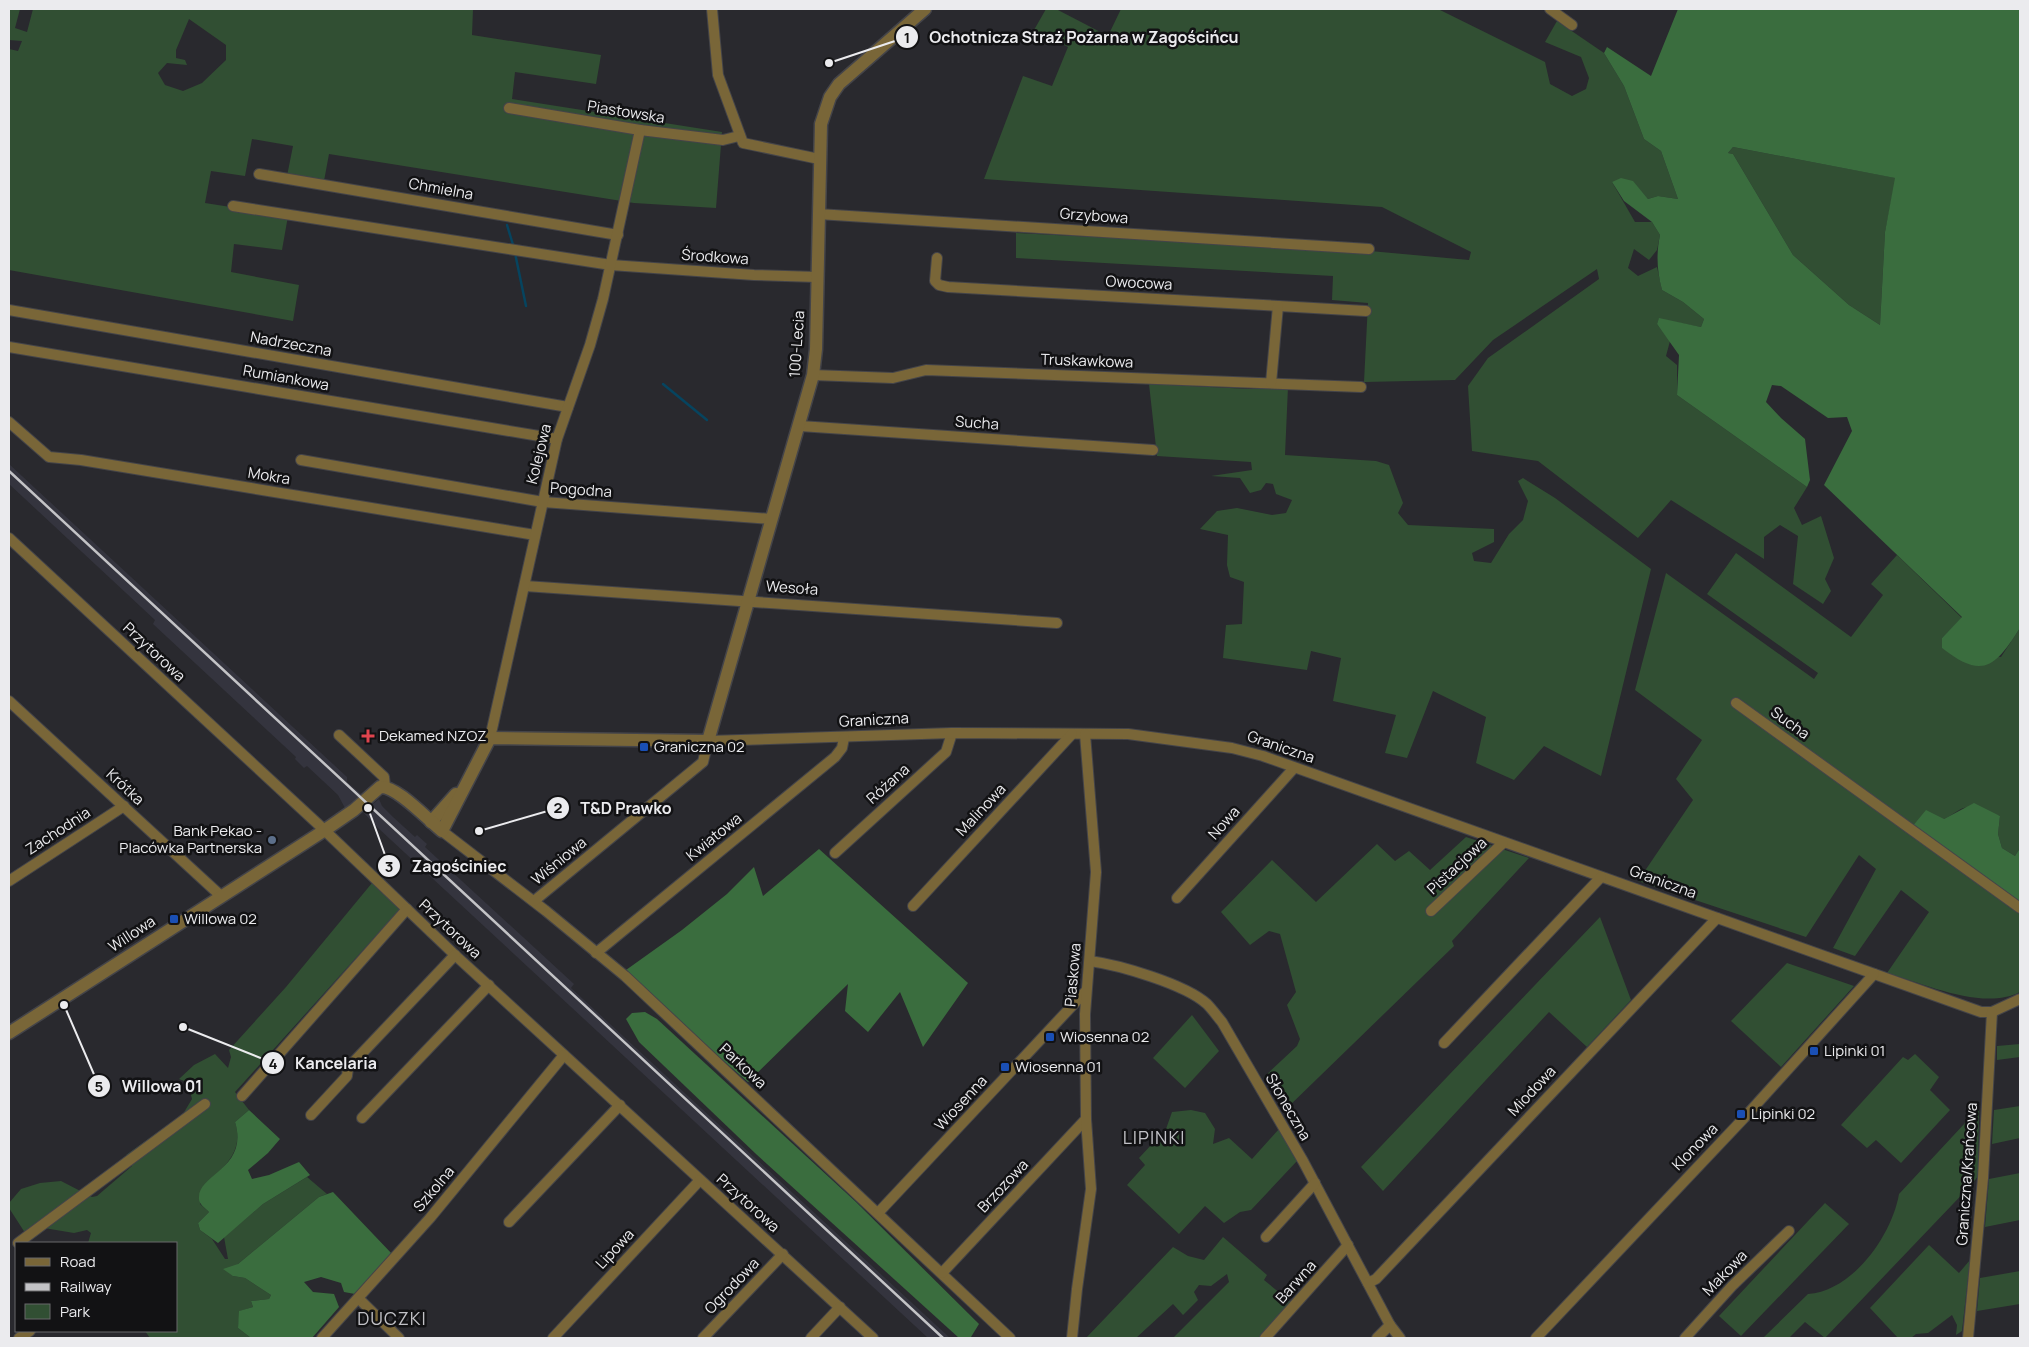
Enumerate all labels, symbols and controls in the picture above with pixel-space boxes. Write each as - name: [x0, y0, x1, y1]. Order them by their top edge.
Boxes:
- callout: Ochotnicza Straż Pożarna w Zagościńcu: [894, 22, 1248, 53]
- text: Ochotnicza Straż Pożarna w Zagościńcu: [929, 26, 1239, 48]
- text: 1: [904, 27, 910, 48]
- street label: Piastowska: [586, 95, 666, 128]
- street label: Chmielna: [407, 172, 475, 205]
- street label: Grzybowa: [1059, 203, 1129, 228]
- street label: Środkowa: [681, 244, 749, 269]
- street label: Owocowa: [1105, 270, 1173, 295]
- street label: 100-Lecia: [784, 310, 809, 378]
- street label: Nadrzeczna: [249, 326, 334, 361]
- street label: Truskawkowa: [1040, 348, 1134, 373]
- street label: Rumiankowa: [241, 360, 331, 395]
- street label: Sucha: [955, 411, 1000, 434]
- street label: Kolejowa: [521, 422, 556, 486]
- street label: Mokra: [247, 462, 292, 489]
- street label: Pogodna: [549, 477, 613, 502]
- street label: Wesoła: [765, 575, 819, 600]
- street label: Przytorowa: [118, 617, 190, 686]
- street label: Sucha: [1766, 701, 1814, 744]
- street label: Graniczna: [839, 707, 909, 732]
- place label: Dekamed NZOZ: [379, 725, 486, 746]
- street label: Graniczna: [1245, 725, 1318, 768]
- marker: Dekamed NZOZ: [361, 729, 375, 743]
- place label: Graniczna 02: [654, 736, 745, 757]
- marker: Graniczna 02: [638, 741, 650, 753]
- street label: Różana: [862, 759, 914, 809]
- street label: Krótka: [102, 764, 149, 810]
- street label: Malinowa: [951, 779, 1010, 841]
- callout: T&D Prawko: [546, 793, 682, 824]
- text: 2: [554, 797, 563, 818]
- text: T&D Prawko: [580, 797, 672, 819]
- street label: Nowa: [1203, 801, 1244, 844]
- street label: Zachodnia: [21, 802, 94, 859]
- street label: Kwiatowa: [681, 808, 746, 866]
- place label: Bank Pekao - Placówka Partnerska: [119, 820, 262, 858]
- street label: Wiśniowa: [527, 832, 591, 889]
- street label: Pistacjowa: [1422, 832, 1491, 899]
- marker: Bank Pekao - Placówka Partnerska: [266, 834, 278, 846]
- callout: Zagościniec: [376, 851, 516, 882]
- text: Zagościniec: [412, 855, 506, 877]
- text: 3: [385, 856, 393, 877]
- street label: Graniczna: [1627, 860, 1700, 903]
- street label: Przytorowa: [414, 894, 486, 963]
- place label: Willowa 02: [184, 908, 257, 929]
- street label: Willowa: [104, 911, 159, 957]
- marker: Willowa 02: [168, 913, 180, 925]
- street label: Piaskowa: [1059, 942, 1086, 1008]
- place label: Wiosenna 02: [1060, 1026, 1149, 1047]
- marker: Wiosenna 02: [1044, 1031, 1056, 1043]
- street label: Parkowa: [715, 1038, 772, 1093]
- place label: Lipinki 01: [1824, 1040, 1885, 1061]
- marker: Lipinki 01: [1808, 1045, 1820, 1057]
- callout: Kancelaria: [261, 1048, 387, 1079]
- text: Kancelaria: [295, 1052, 377, 1074]
- text: 4: [268, 1053, 278, 1074]
- place label: Wiosenna 01: [1015, 1056, 1102, 1077]
- marker: Wiosenna 01: [999, 1061, 1011, 1073]
- street label: Miodowa: [1503, 1061, 1560, 1120]
- street label: Słoneczna: [1261, 1069, 1316, 1144]
- street label: Wiosenna: [930, 1070, 992, 1135]
- callout: Willowa 01: [86, 1071, 212, 1102]
- text: Willowa 01: [122, 1075, 202, 1097]
- text: 5: [95, 1076, 104, 1097]
- street label: Graniczna/Krańcowa: [1951, 1102, 1982, 1246]
- place label: Lipinki 02: [1751, 1103, 1815, 1124]
- marker: Lipinki 02: [1735, 1108, 1747, 1120]
- street label: Klonowa: [1667, 1118, 1722, 1175]
- district label: LIPINKI: [1123, 1125, 1185, 1149]
- street label: Brzozowa: [973, 1154, 1033, 1217]
- street label: Szkolna: [408, 1161, 459, 1216]
- street label: Przytorowa: [712, 1169, 785, 1237]
- street label: Lipowa: [591, 1224, 639, 1273]
- legend: [15, 1242, 178, 1332]
- street label: Makowa: [1698, 1245, 1752, 1300]
- text: Road: [60, 1251, 96, 1272]
- street label: Ogrodowa: [700, 1253, 764, 1318]
- street label: Barwna: [1271, 1255, 1321, 1308]
- text: Railway: [60, 1276, 112, 1297]
- text: Park: [60, 1301, 90, 1322]
- district label: DUCZKI: [357, 1306, 427, 1330]

